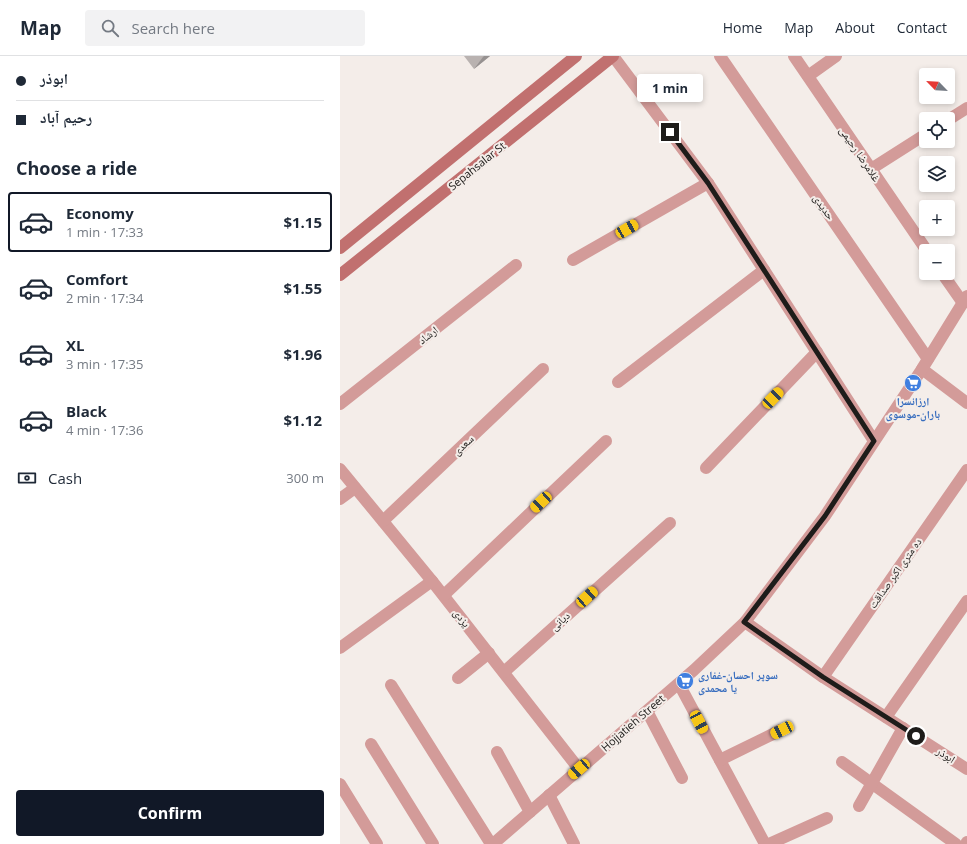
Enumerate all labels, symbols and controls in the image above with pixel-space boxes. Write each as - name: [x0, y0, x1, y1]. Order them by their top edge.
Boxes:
- search box: [85, 10, 365, 46]
- text: Map: [20, 15, 61, 41]
- icon: search: [99, 17, 121, 39]
- text: Search here: [131, 18, 215, 38]
- text: Home: [723, 18, 762, 37]
- text: Map: [784, 18, 813, 37]
- text: About: [835, 18, 875, 37]
- text: Contact: [897, 18, 947, 37]
- text: ابوذر: [40, 68, 68, 88]
- north arrow: [919, 68, 955, 104]
- map controls: [919, 68, 955, 280]
- callout: 1 min: [637, 74, 703, 102]
- text: 1 min: [652, 79, 688, 97]
- text: رحیم آباد: [40, 107, 92, 127]
- button: locate: [919, 112, 955, 148]
- route end: [661, 123, 679, 141]
- street label: غلامرضا رحیمی: [836, 123, 885, 185]
- street label: Sepahsalar St: [445, 138, 508, 193]
- text: Choose a ride: [16, 156, 137, 180]
- button: layers: [919, 156, 955, 192]
- street label: حدیدی: [810, 191, 839, 222]
- button: +: [919, 200, 955, 236]
- text: Economy: [66, 203, 134, 223]
- icon: car: [18, 204, 54, 240]
- text: $1.15: [283, 212, 322, 232]
- car: [614, 218, 640, 240]
- text: 1 min · 17:33: [66, 223, 143, 241]
- button: −: [919, 244, 955, 280]
- text: Comfort: [66, 269, 128, 289]
- icon: car: [18, 270, 54, 306]
- text: $1.55: [283, 278, 322, 298]
- text: 2 min · 17:34: [66, 289, 143, 307]
- street label: ارشاد: [415, 322, 441, 347]
- text: XL: [66, 335, 84, 355]
- icon: car: [18, 336, 54, 372]
- text: $1.96: [283, 344, 322, 364]
- text: 3 min · 17:35: [66, 355, 143, 373]
- supermarket icon: ارزانسرا باران-موسوی: [903, 373, 923, 393]
- car: [760, 385, 786, 411]
- place label: ارزانسرا باران-موسوی: [886, 393, 940, 422]
- text: Black: [66, 401, 107, 421]
- icon: car: [18, 402, 54, 438]
- text: $1.12: [283, 410, 322, 430]
- text: 4 min · 17:36: [66, 421, 143, 439]
- street label: سعدی: [449, 431, 476, 458]
- icon: cash: [16, 467, 38, 489]
- text: Cash: [48, 468, 82, 488]
- text: 300 m: [286, 469, 324, 487]
- car: [528, 489, 554, 515]
- street label: ده متری اکبر صداقت: [865, 534, 925, 611]
- car: [574, 585, 600, 609]
- street label: یزدی: [450, 605, 475, 630]
- street label: دیانی: [547, 608, 573, 633]
- place label: سوپر احسان-غفاری یا محمدی: [698, 667, 778, 696]
- supermarket icon: سوپر احسان-غفاری یا محمدی: [675, 671, 695, 691]
- street label: Hojjatieh Street: [598, 691, 668, 754]
- car: [688, 709, 710, 735]
- car: [769, 719, 795, 741]
- route start: [907, 727, 925, 745]
- street label: ابوذر: [933, 742, 959, 766]
- car: [566, 757, 592, 781]
- button: Confirm: [16, 790, 324, 836]

